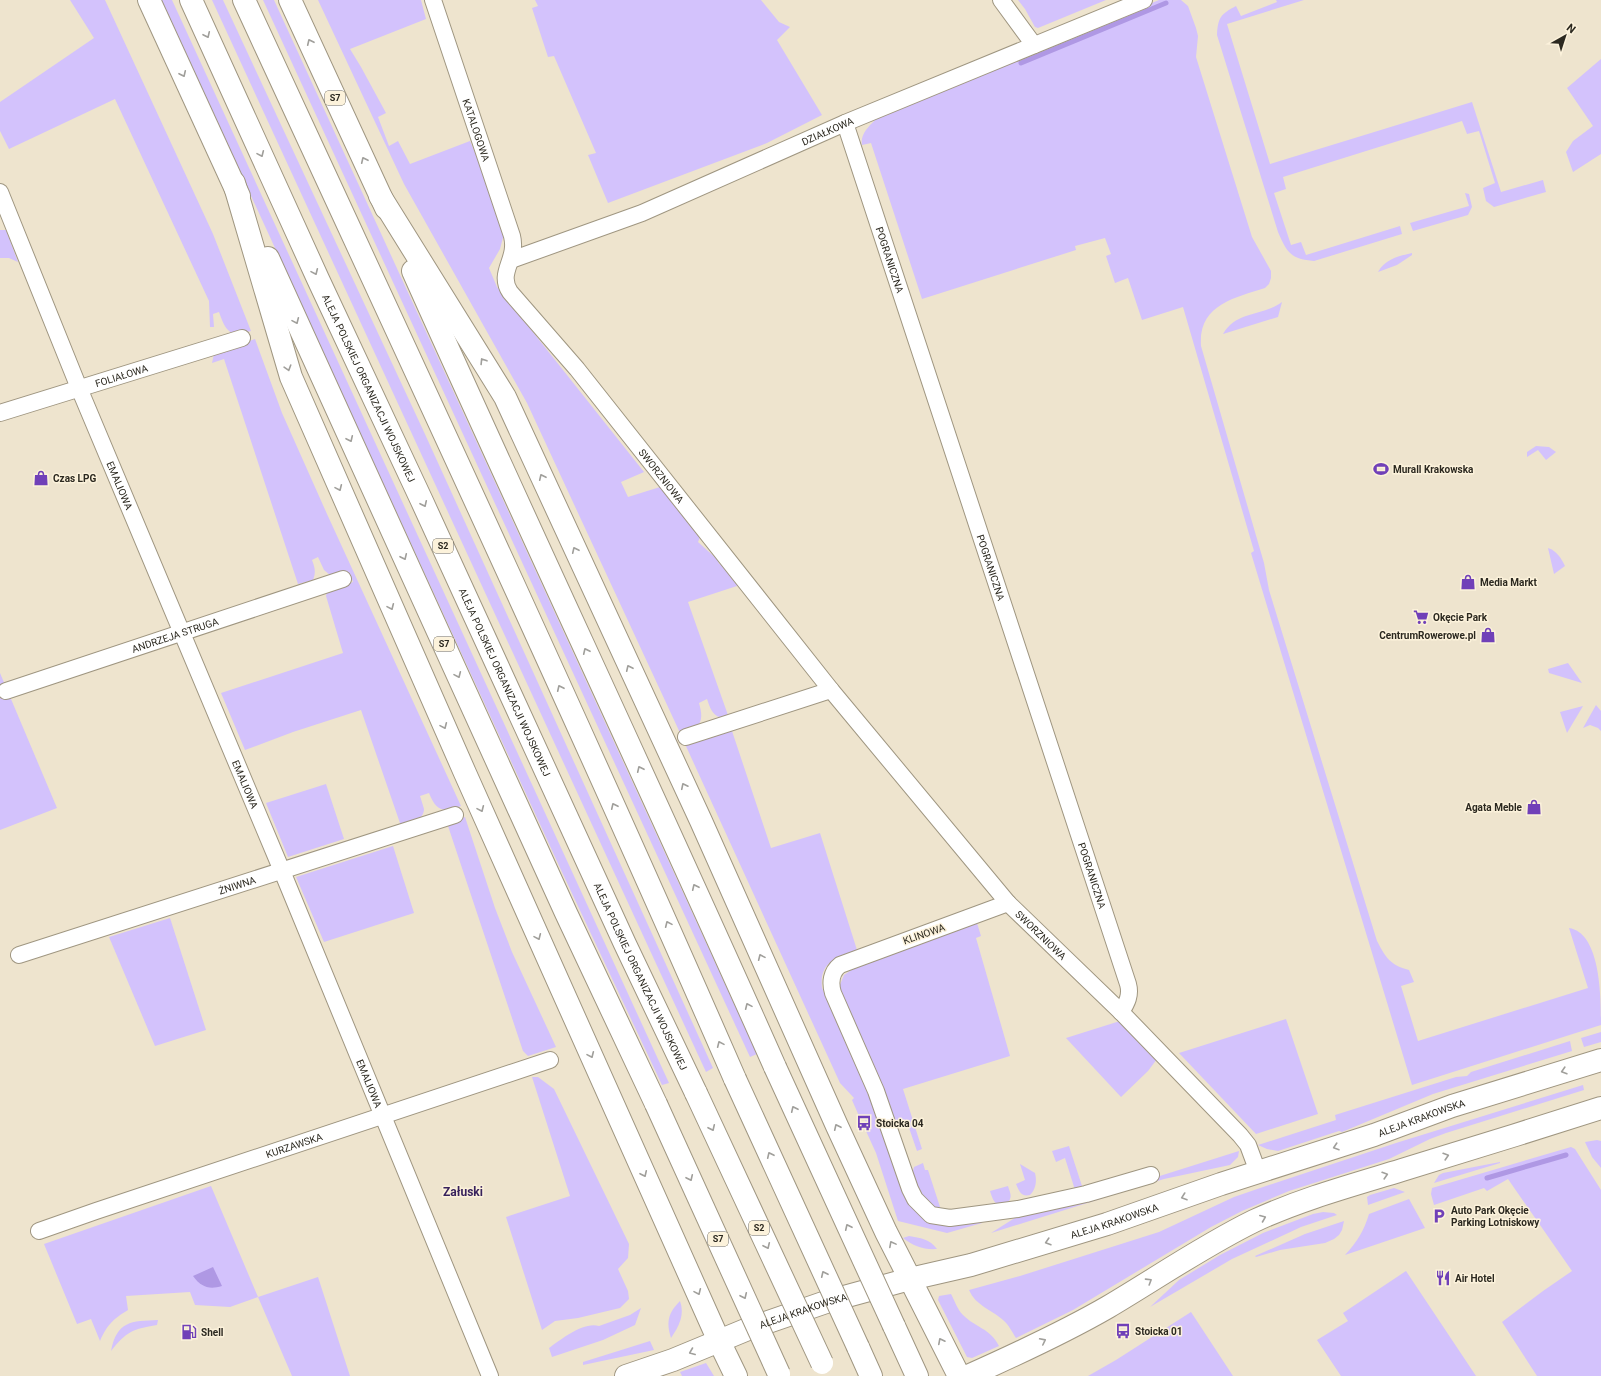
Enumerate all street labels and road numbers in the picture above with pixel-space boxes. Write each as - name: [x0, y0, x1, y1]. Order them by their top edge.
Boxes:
- road number: S7: [325, 91, 345, 105]
- street label: KATALOGOWA: [461, 97, 492, 163]
- street label: DZIAŁKOWA: [800, 115, 855, 147]
- street label: POGRANICZNA: [874, 225, 906, 295]
- street label: ALEJA POLSKIEJ ORGANIZACJI WOJSKOWEJ: [320, 293, 418, 484]
- street label: FOLIAŁOWA: [94, 362, 149, 389]
- street label: SWORZNIOWA: [637, 447, 687, 505]
- street label: EMALIOWA: [105, 460, 135, 512]
- street label: POGRANICZNA: [975, 533, 1007, 602]
- road number: S2: [433, 539, 453, 553]
- street label: ALEJA POLSKIEJ ORGANIZACJI WOJSKOWEJ: [457, 586, 553, 778]
- street label: ANDRZEJA STRUGA: [130, 615, 220, 654]
- road number: S7: [434, 637, 454, 651]
- street label: EMALIOWA: [230, 758, 261, 810]
- street label: POGRANICZNA: [1076, 841, 1108, 910]
- street label: ŻNIWNA: [217, 874, 257, 896]
- street label: ALEJA POLSKIEJ ORGANIZACJI WOJSKOWEJ: [592, 881, 690, 1072]
- street label: SWORZNIOWA: [1014, 908, 1069, 962]
- street label: KLINOWA: [902, 922, 947, 946]
- street label: EMALIOWA: [355, 1058, 385, 1110]
- street label: ALEJA KRAKOWSKA: [1376, 1097, 1467, 1139]
- street label: KURZAWSKA: [264, 1131, 324, 1160]
- street label: ALEJA KRAKOWSKA: [1069, 1201, 1160, 1240]
- road number: S2: [749, 1221, 769, 1235]
- road number: S7: [708, 1232, 728, 1246]
- street label: ALEJA KRAKOWSKA: [758, 1291, 849, 1330]

